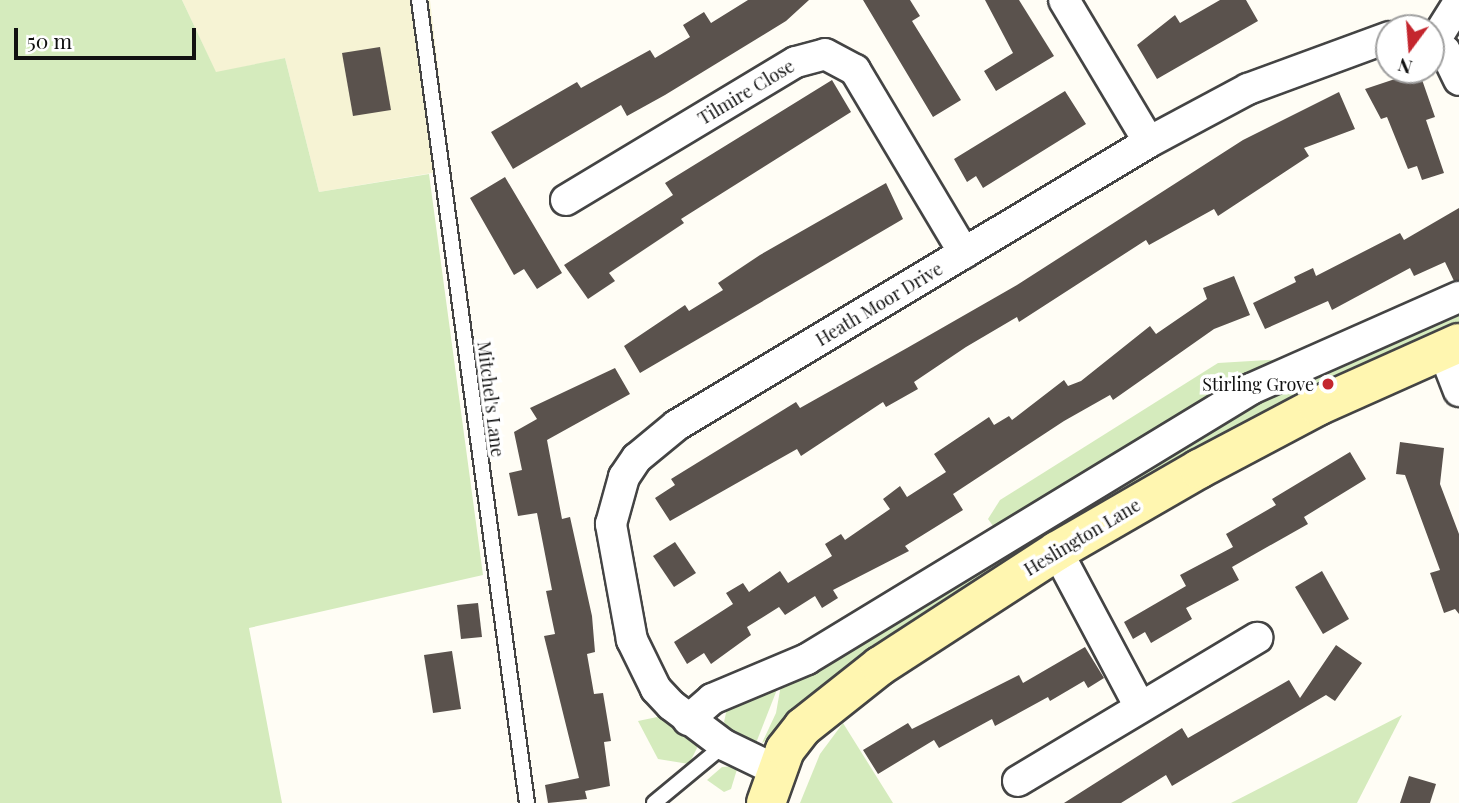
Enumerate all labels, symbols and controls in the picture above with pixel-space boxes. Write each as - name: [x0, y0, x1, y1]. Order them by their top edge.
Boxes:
- scale bar: [18, 14, 200, 58]
- north arrow: [1375, 14, 1445, 84]
- text: 50 m: [27, 26, 72, 54]
- text: N: [1395, 53, 1415, 82]
- street label: Tilmire Close: [694, 55, 798, 129]
- street label: Heath Moor Drive: [812, 258, 946, 350]
- street label: Mitchel's Lane: [473, 340, 509, 458]
- place label: Stirling Grove: [1202, 373, 1314, 395]
- marker: Stirling Grove: [1320, 376, 1336, 392]
- street label: Heslington Lane: [1020, 494, 1144, 580]

